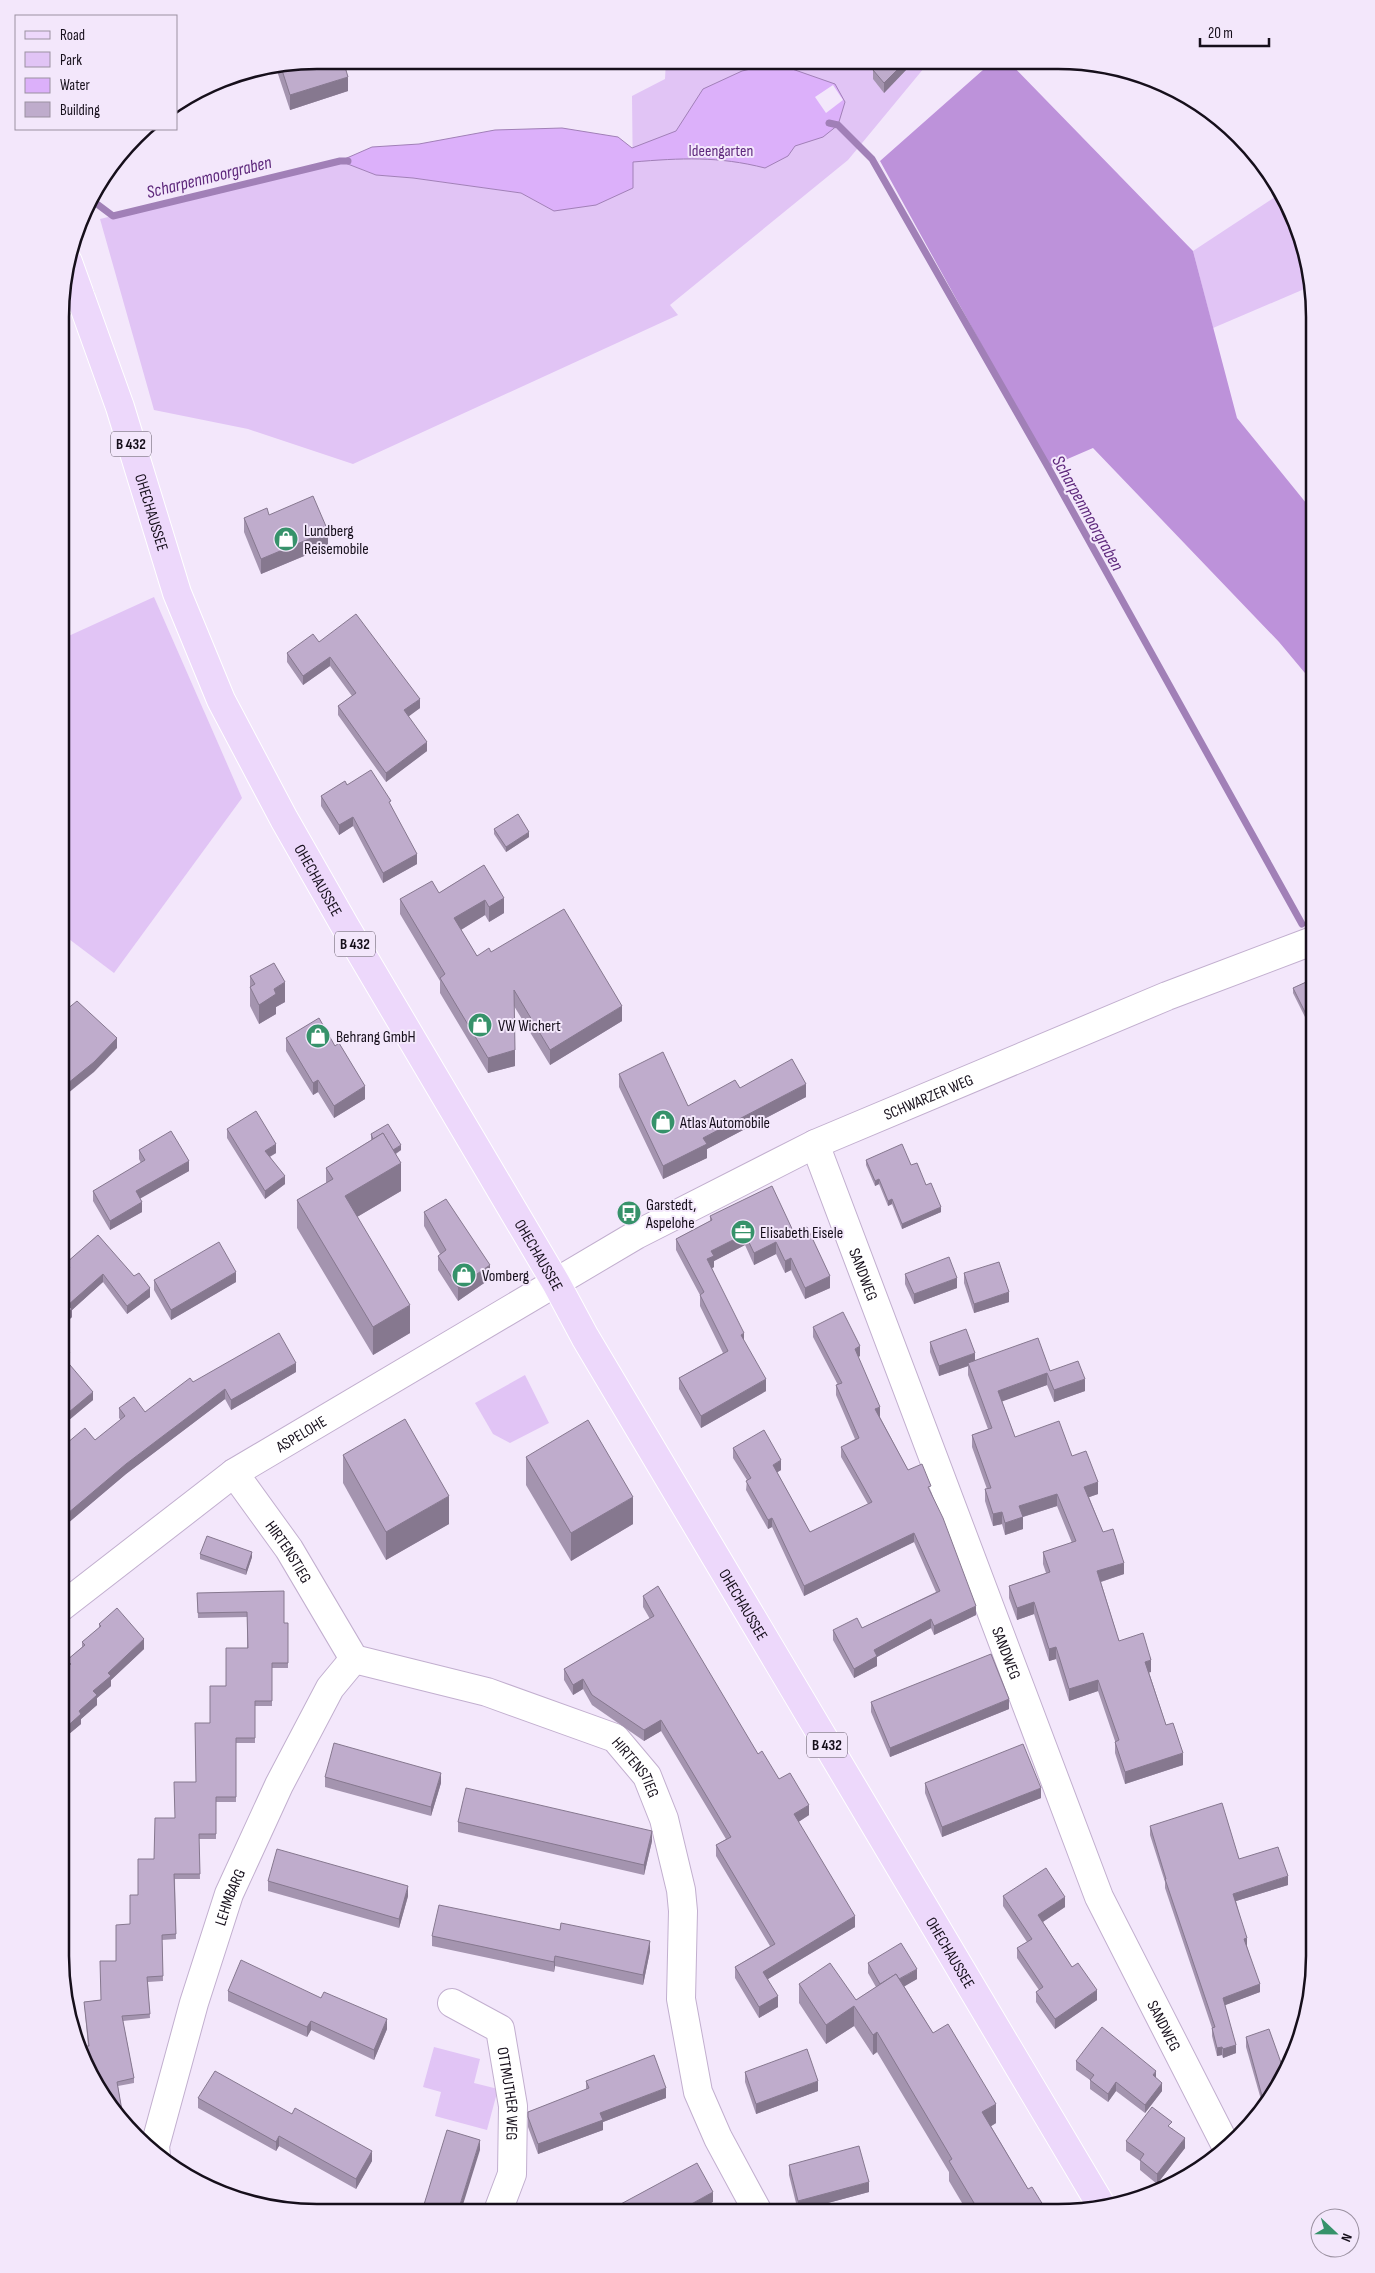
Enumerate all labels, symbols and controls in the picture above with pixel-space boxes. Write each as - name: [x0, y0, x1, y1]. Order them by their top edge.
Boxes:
- legend: [15, 15, 178, 130]
- scale bar: [1200, 15, 1269, 47]
- text: 20 m: [1208, 24, 1233, 43]
- text: Road: [60, 26, 85, 45]
- text: Park: [60, 51, 82, 70]
- text: Water: [60, 76, 91, 95]
- text: Building: [60, 101, 100, 120]
- park label: Ideengarten: [689, 142, 753, 161]
- water label: Scharpenmoorgraben: [144, 152, 274, 203]
- road number: B 432: [111, 432, 151, 456]
- water label: Scharpenmoorgraben: [1047, 452, 1128, 575]
- street label: OHECHAUSSEE: [130, 472, 172, 553]
- place label: Lundberg Reisemobile: [304, 522, 369, 559]
- shop icon: Lundberg Reisemobile: [273, 526, 299, 552]
- street label: OHECHAUSSEE: [289, 841, 345, 920]
- road number: B 432: [335, 932, 375, 956]
- shop icon: VW Wichert: [467, 1012, 493, 1038]
- place label: VW Wichert: [498, 1017, 561, 1036]
- shop icon: Behrang GmbH: [305, 1023, 331, 1049]
- place label: Behrang GmbH: [336, 1028, 416, 1047]
- street label: SCHWARZER WEG: [881, 1071, 976, 1125]
- shop icon: Atlas Automobile: [650, 1109, 676, 1135]
- place label: Atlas Automobile: [679, 1114, 770, 1133]
- place label: Garstedt, Aspelohe: [645, 1196, 696, 1233]
- bus stop icon: Garstedt, Aspelohe: [616, 1200, 642, 1226]
- street label: OHECHAUSSEE: [510, 1216, 566, 1294]
- office icon: Elisabeth Eisele: [730, 1219, 756, 1245]
- place label: Elisabeth Eisele: [760, 1224, 843, 1243]
- street label: SANDWEG: [844, 1246, 881, 1303]
- shop icon: Vomberg: [451, 1262, 477, 1288]
- place label: Vomberg: [482, 1267, 529, 1286]
- street label: ASPELOHE: [272, 1412, 330, 1457]
- street label: HIRTENSTIEG: [261, 1517, 315, 1587]
- street label: OHECHAUSSEE: [714, 1566, 771, 1644]
- street label: SANDWEG: [987, 1625, 1024, 1682]
- road number: B 432: [807, 1732, 847, 1758]
- street label: HIRTENSTIEG: [607, 1734, 663, 1801]
- street label: LEHMBARG: [211, 1866, 250, 1928]
- street label: OHECHAUSSEE: [921, 1914, 978, 1992]
- street label: SANDWEG: [1142, 1998, 1184, 2055]
- street label: OTTMUTHER WEG: [492, 2046, 521, 2141]
- north arrow: [1310, 2208, 1360, 2258]
- text: N: [1337, 2231, 1356, 2244]

